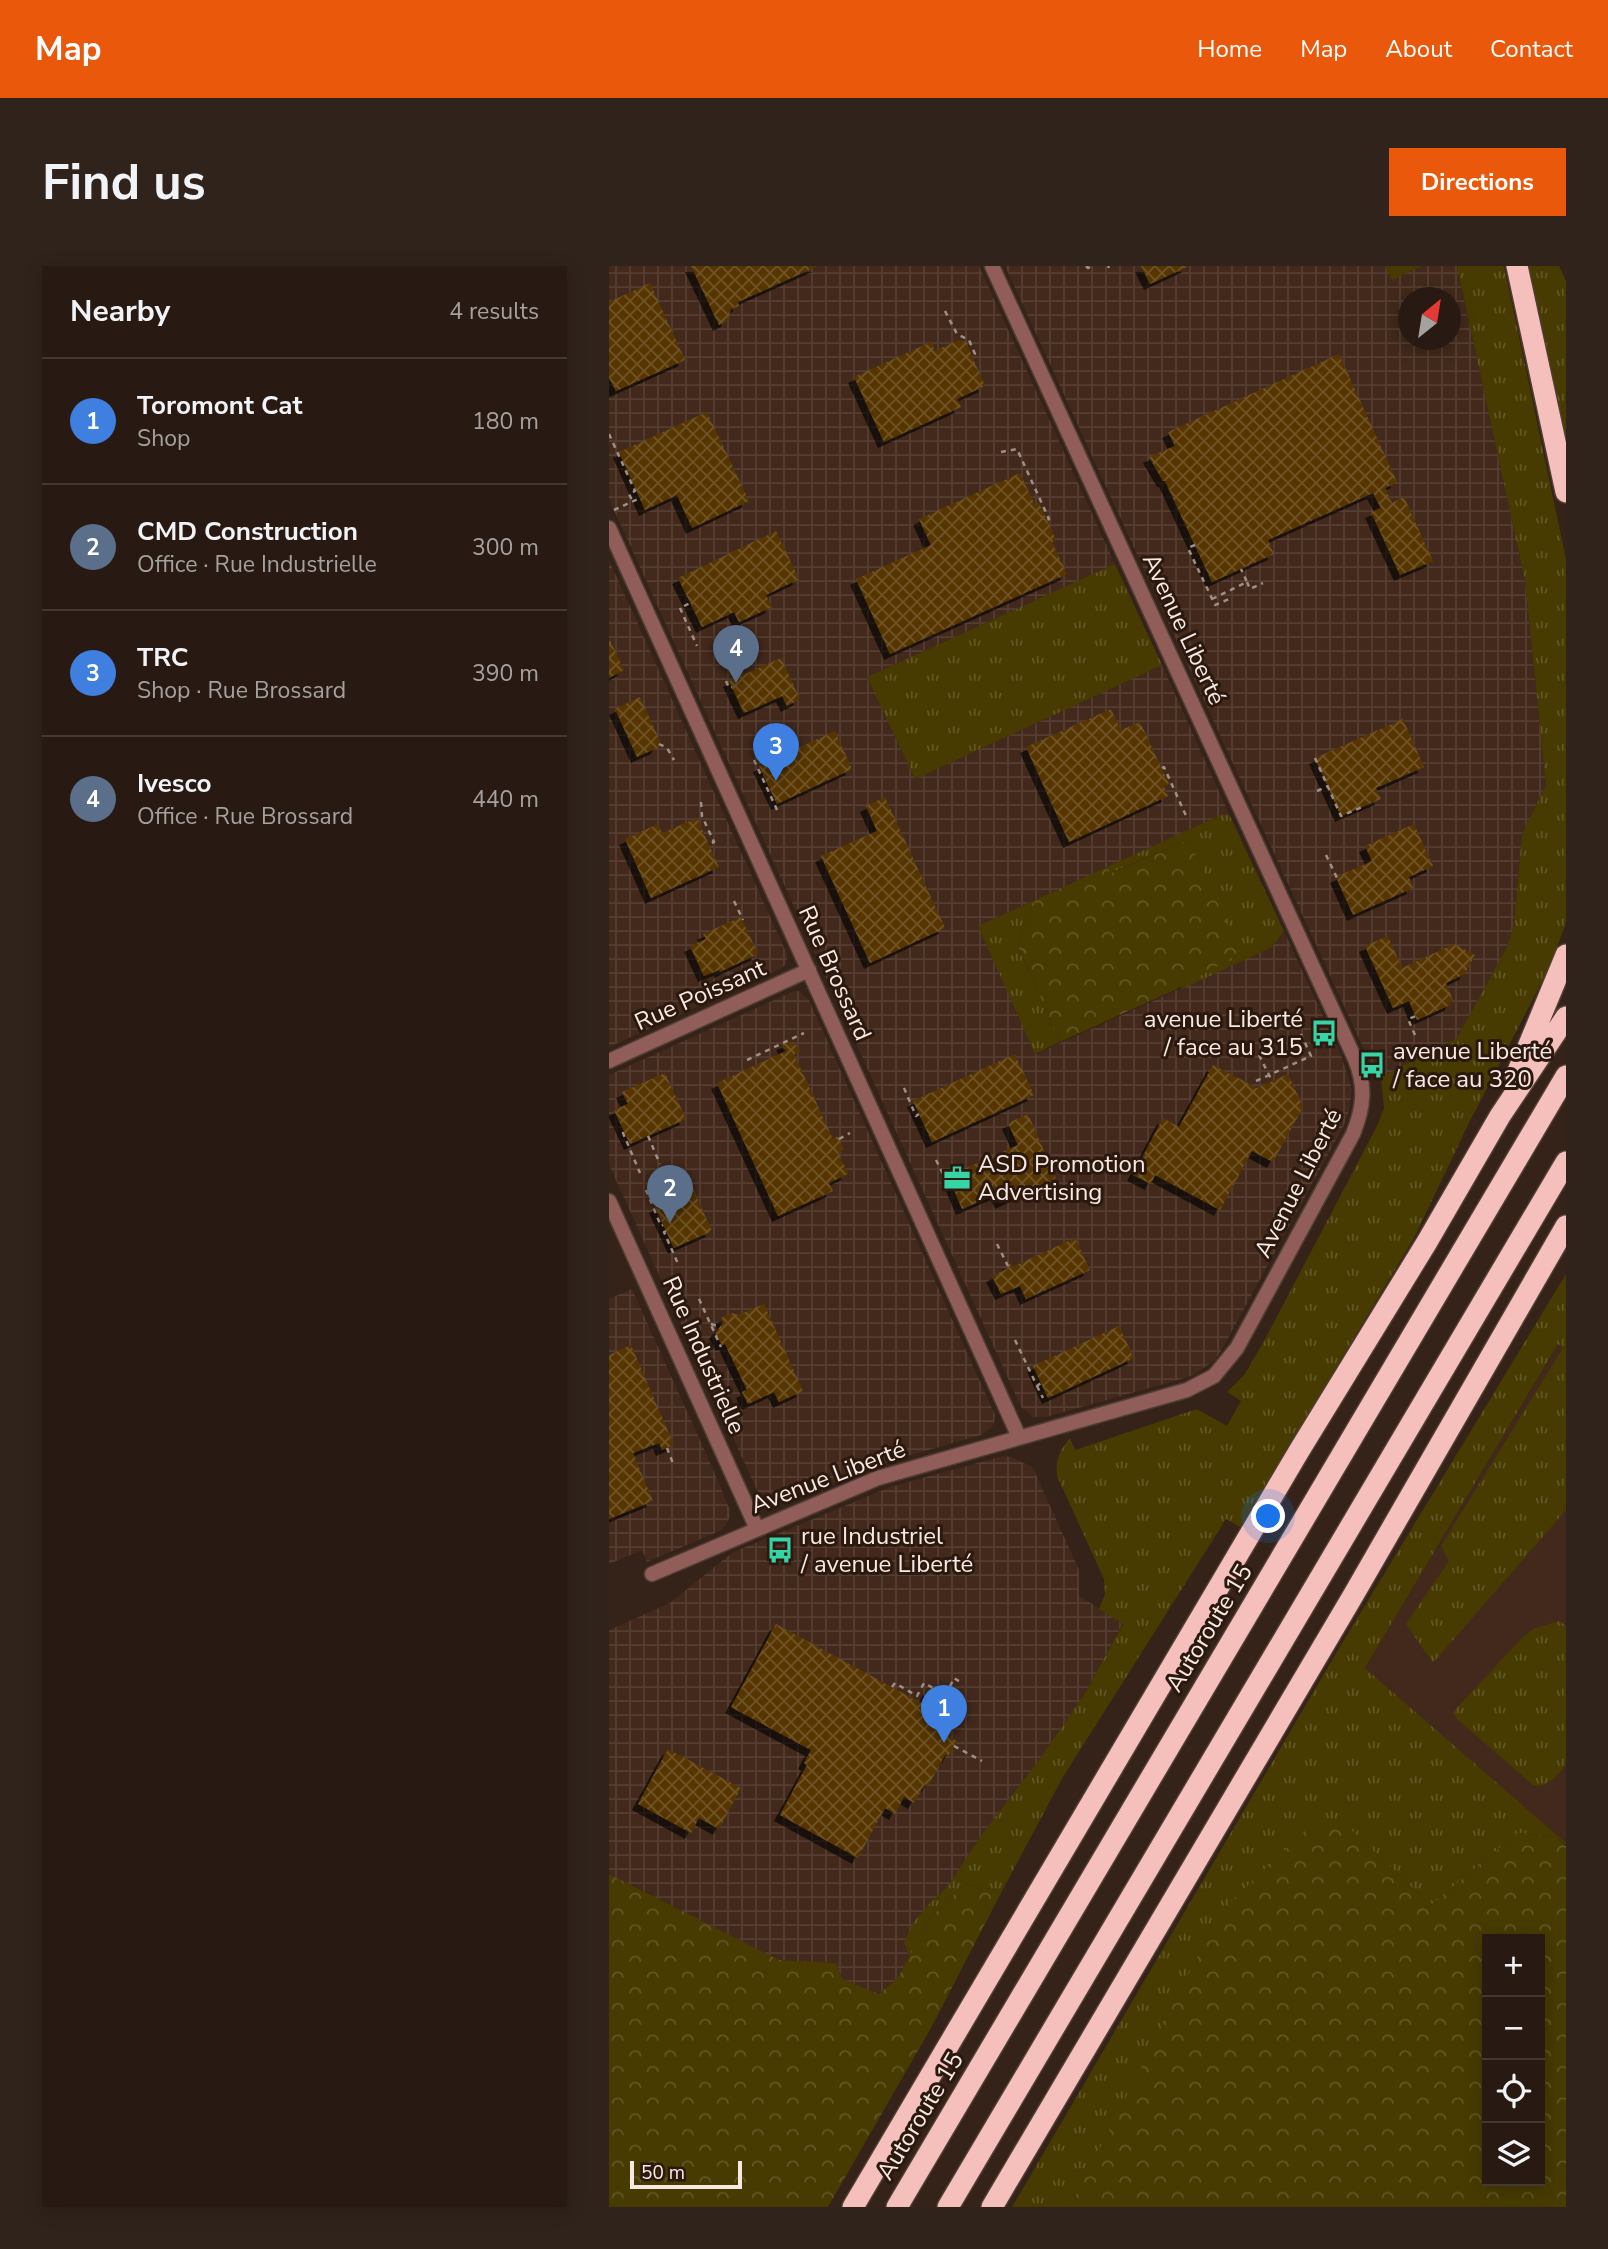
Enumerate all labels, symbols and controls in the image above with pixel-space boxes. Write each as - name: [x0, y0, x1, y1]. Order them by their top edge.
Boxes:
- text: Map: [35, 27, 102, 72]
- text: Home: [1197, 33, 1262, 65]
- text: Map: [1300, 33, 1347, 65]
- text: About: [1385, 33, 1452, 65]
- text: Contact: [1490, 33, 1573, 65]
- button: Directions: [1389, 148, 1566, 216]
- text: Find us: [42, 149, 206, 216]
- north arrow: [1398, 287, 1461, 350]
- text: Nearby: [70, 291, 170, 332]
- text: 4 results: [449, 296, 539, 327]
- text: Toromont Cat: [137, 388, 302, 423]
- text: 1: [86, 406, 100, 437]
- text: 180 m: [472, 406, 539, 437]
- text: Shop: [137, 423, 190, 454]
- text: CMD Construction: [137, 514, 358, 549]
- text: 2: [86, 532, 100, 563]
- text: 300 m: [472, 532, 539, 563]
- street label: Avenue Liberté: [1135, 548, 1233, 710]
- text: Office · Rue Industrielle: [137, 549, 377, 580]
- pin: 4: [713, 625, 759, 683]
- text: TRC: [137, 640, 189, 675]
- text: 3: [86, 658, 100, 689]
- text: 390 m: [472, 658, 539, 689]
- text: Shop · Rue Brossard: [137, 675, 346, 706]
- pin: 3: [753, 723, 799, 781]
- text: Ivesco: [137, 766, 212, 801]
- text: 4: [86, 784, 100, 815]
- text: 440 m: [472, 784, 539, 815]
- text: Office · Rue Brossard: [137, 801, 353, 832]
- street label: Rue Brossard: [791, 900, 879, 1046]
- street label: Rue Poissant: [630, 952, 771, 1038]
- place label: avenue Liberté / face au 315: [1144, 1003, 1303, 1063]
- bus stop icon: avenue Liberté / face au 315: [1309, 1018, 1339, 1048]
- place label: avenue Liberté / face au 320: [1392, 1035, 1552, 1095]
- bus stop icon: avenue Liberté / face au 320: [1357, 1050, 1387, 1080]
- street label: Avenue Liberté: [1247, 1103, 1349, 1263]
- place label: ASD Promotion Advertising: [978, 1148, 1146, 1208]
- office icon: ASD Promotion Advertising: [942, 1163, 972, 1193]
- pin: 2: [647, 1165, 693, 1223]
- street label: Rue Industrielle: [655, 1271, 753, 1439]
- street label: Avenue Liberté: [746, 1433, 910, 1521]
- your location: [1251, 1499, 1285, 1533]
- place label: rue Industriel / avenue Liberté: [800, 1520, 973, 1580]
- bus stop icon: rue Industriel / avenue Liberté: [765, 1535, 795, 1565]
- street label: Autoroute 15: [1158, 1558, 1260, 1698]
- pin: 1: [921, 1685, 967, 1743]
- map controls: [1482, 1934, 1545, 2186]
- button: +: [1482, 1934, 1545, 1997]
- button: −: [1482, 1997, 1545, 2060]
- street label: Autoroute 15: [869, 2046, 971, 2186]
- button: locate: [1482, 2060, 1545, 2123]
- button: layers: [1482, 2123, 1545, 2186]
- scale bar: [630, 2158, 742, 2190]
- text: 50 m: [641, 2160, 685, 2186]

